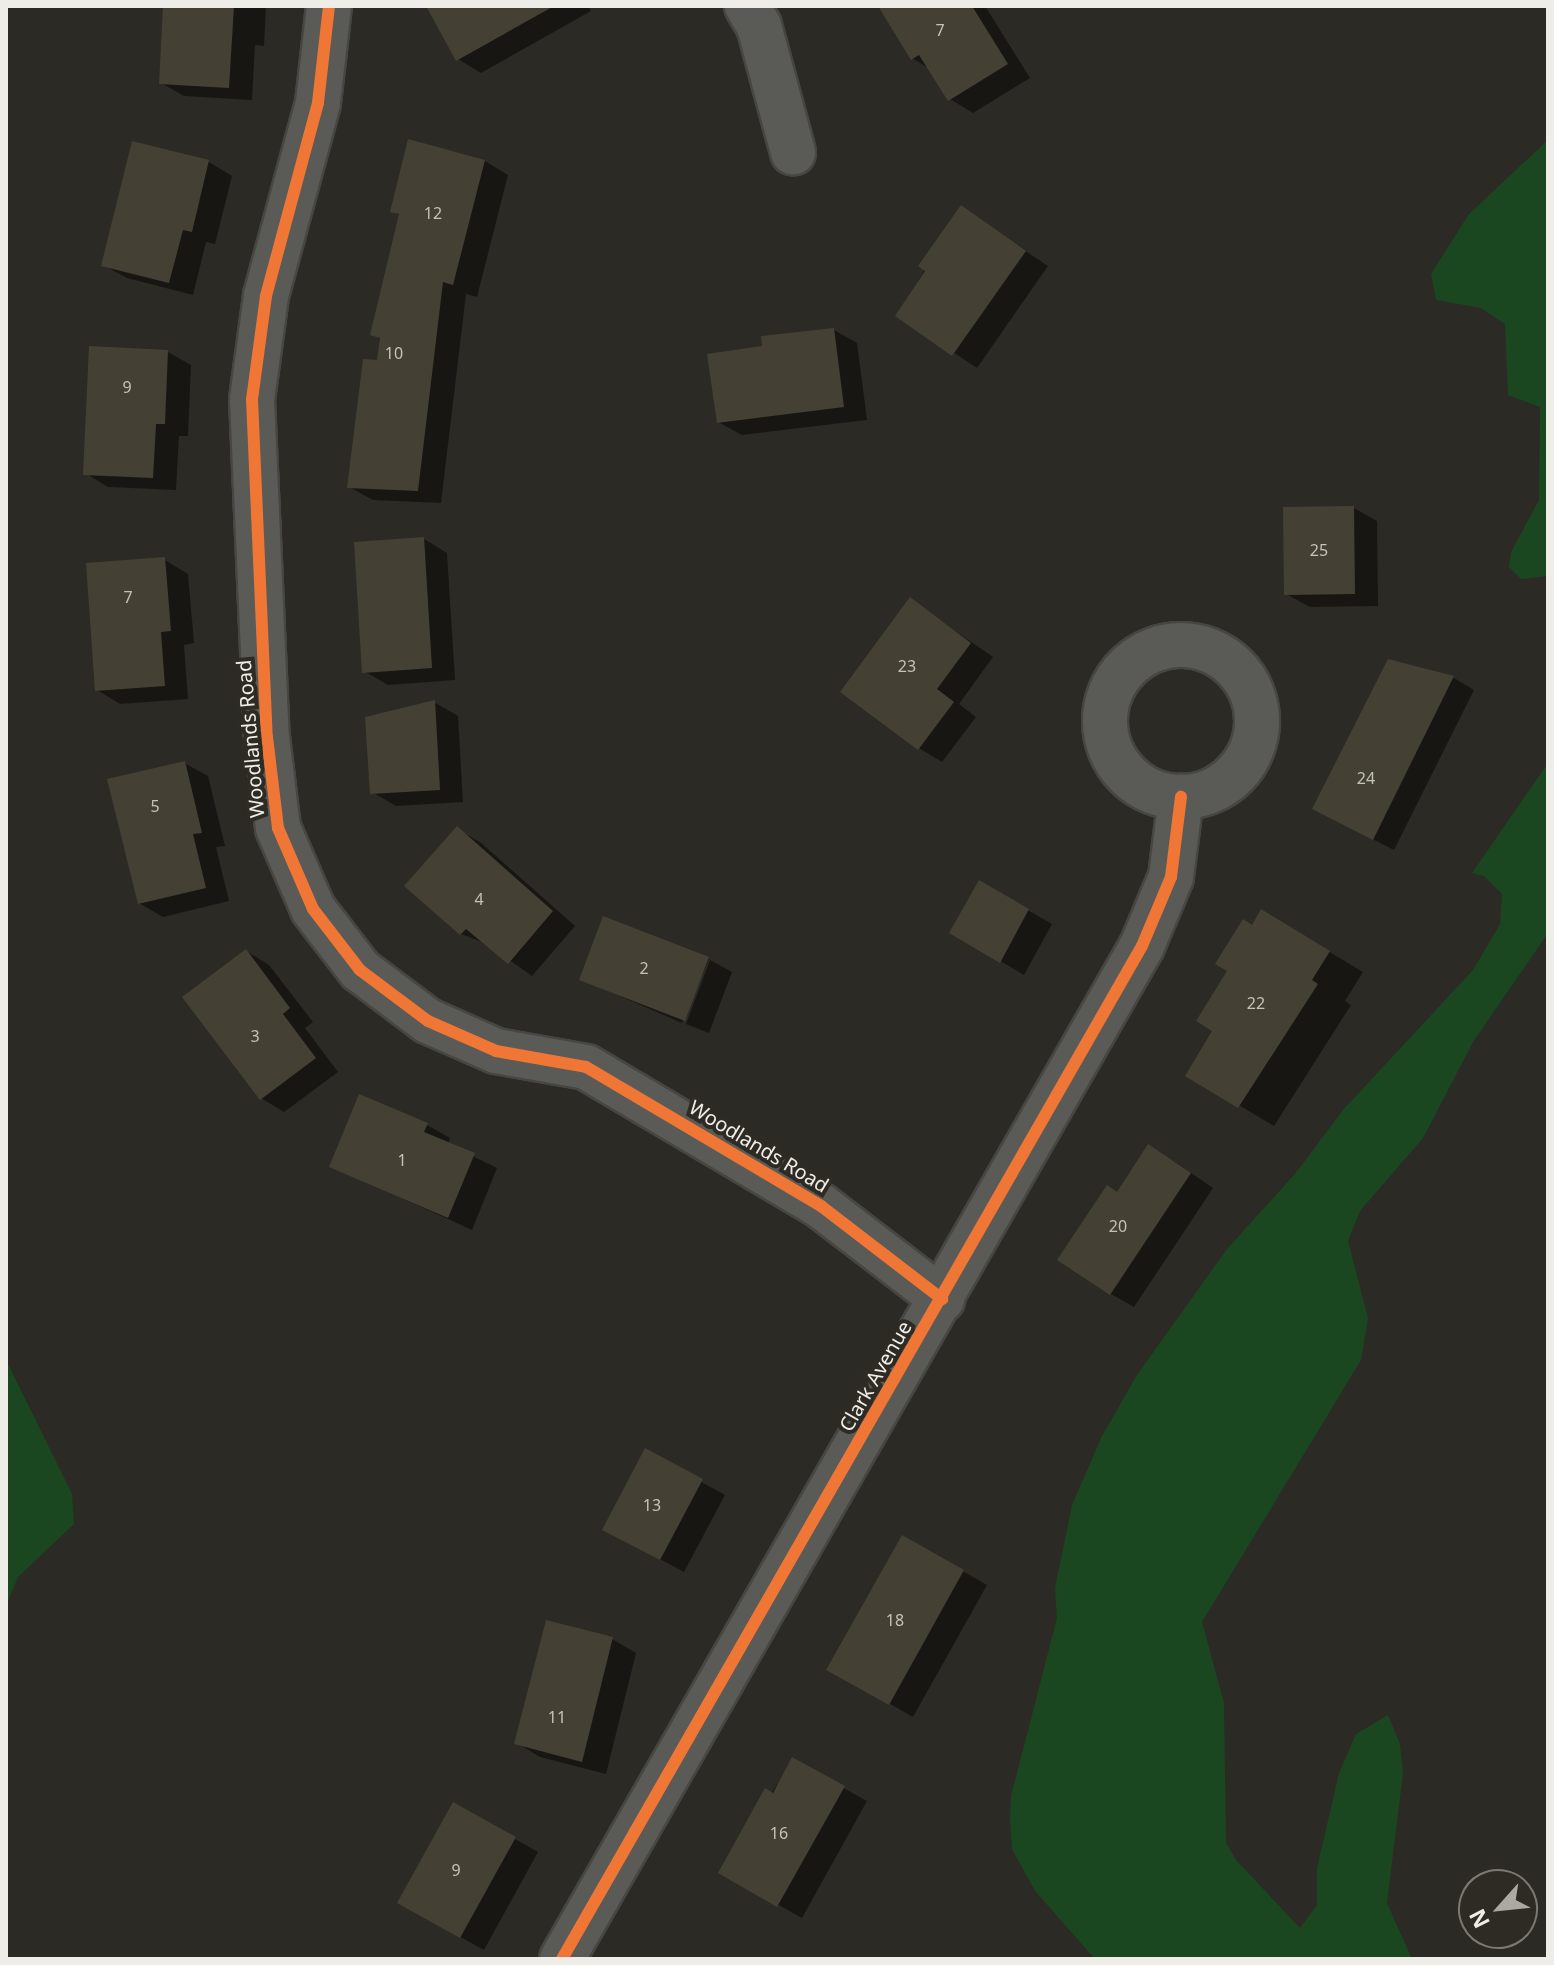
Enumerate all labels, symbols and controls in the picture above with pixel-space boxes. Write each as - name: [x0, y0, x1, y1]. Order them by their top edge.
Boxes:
- house number: 7: [935, 20, 945, 40]
- house number: 12: [424, 203, 442, 223]
- house number: 10: [385, 343, 403, 363]
- house number: 9: [122, 377, 132, 397]
- house number: 25: [1310, 540, 1328, 560]
- house number: 7: [123, 587, 133, 607]
- house number: 23: [898, 656, 916, 676]
- street label: Woodlands Road: [231, 659, 269, 819]
- house number: 24: [1357, 768, 1375, 788]
- house number: 5: [150, 796, 160, 816]
- house number: 4: [474, 889, 484, 909]
- house number: 2: [639, 958, 649, 978]
- house number: 22: [1247, 993, 1265, 1013]
- house number: 3: [250, 1026, 260, 1046]
- street label: Woodlands Road: [685, 1095, 833, 1197]
- house number: 1: [397, 1150, 407, 1170]
- house number: 20: [1109, 1216, 1127, 1236]
- street label: Clark Avenue: [834, 1317, 916, 1435]
- house number: 13: [643, 1495, 661, 1515]
- house number: 18: [886, 1610, 904, 1630]
- house number: 11: [548, 1707, 566, 1727]
- house number: 16: [770, 1823, 788, 1843]
- house number: 9: [451, 1860, 461, 1880]
- north arrow: [1458, 1869, 1538, 1949]
- text: N: [1461, 1904, 1496, 1934]

